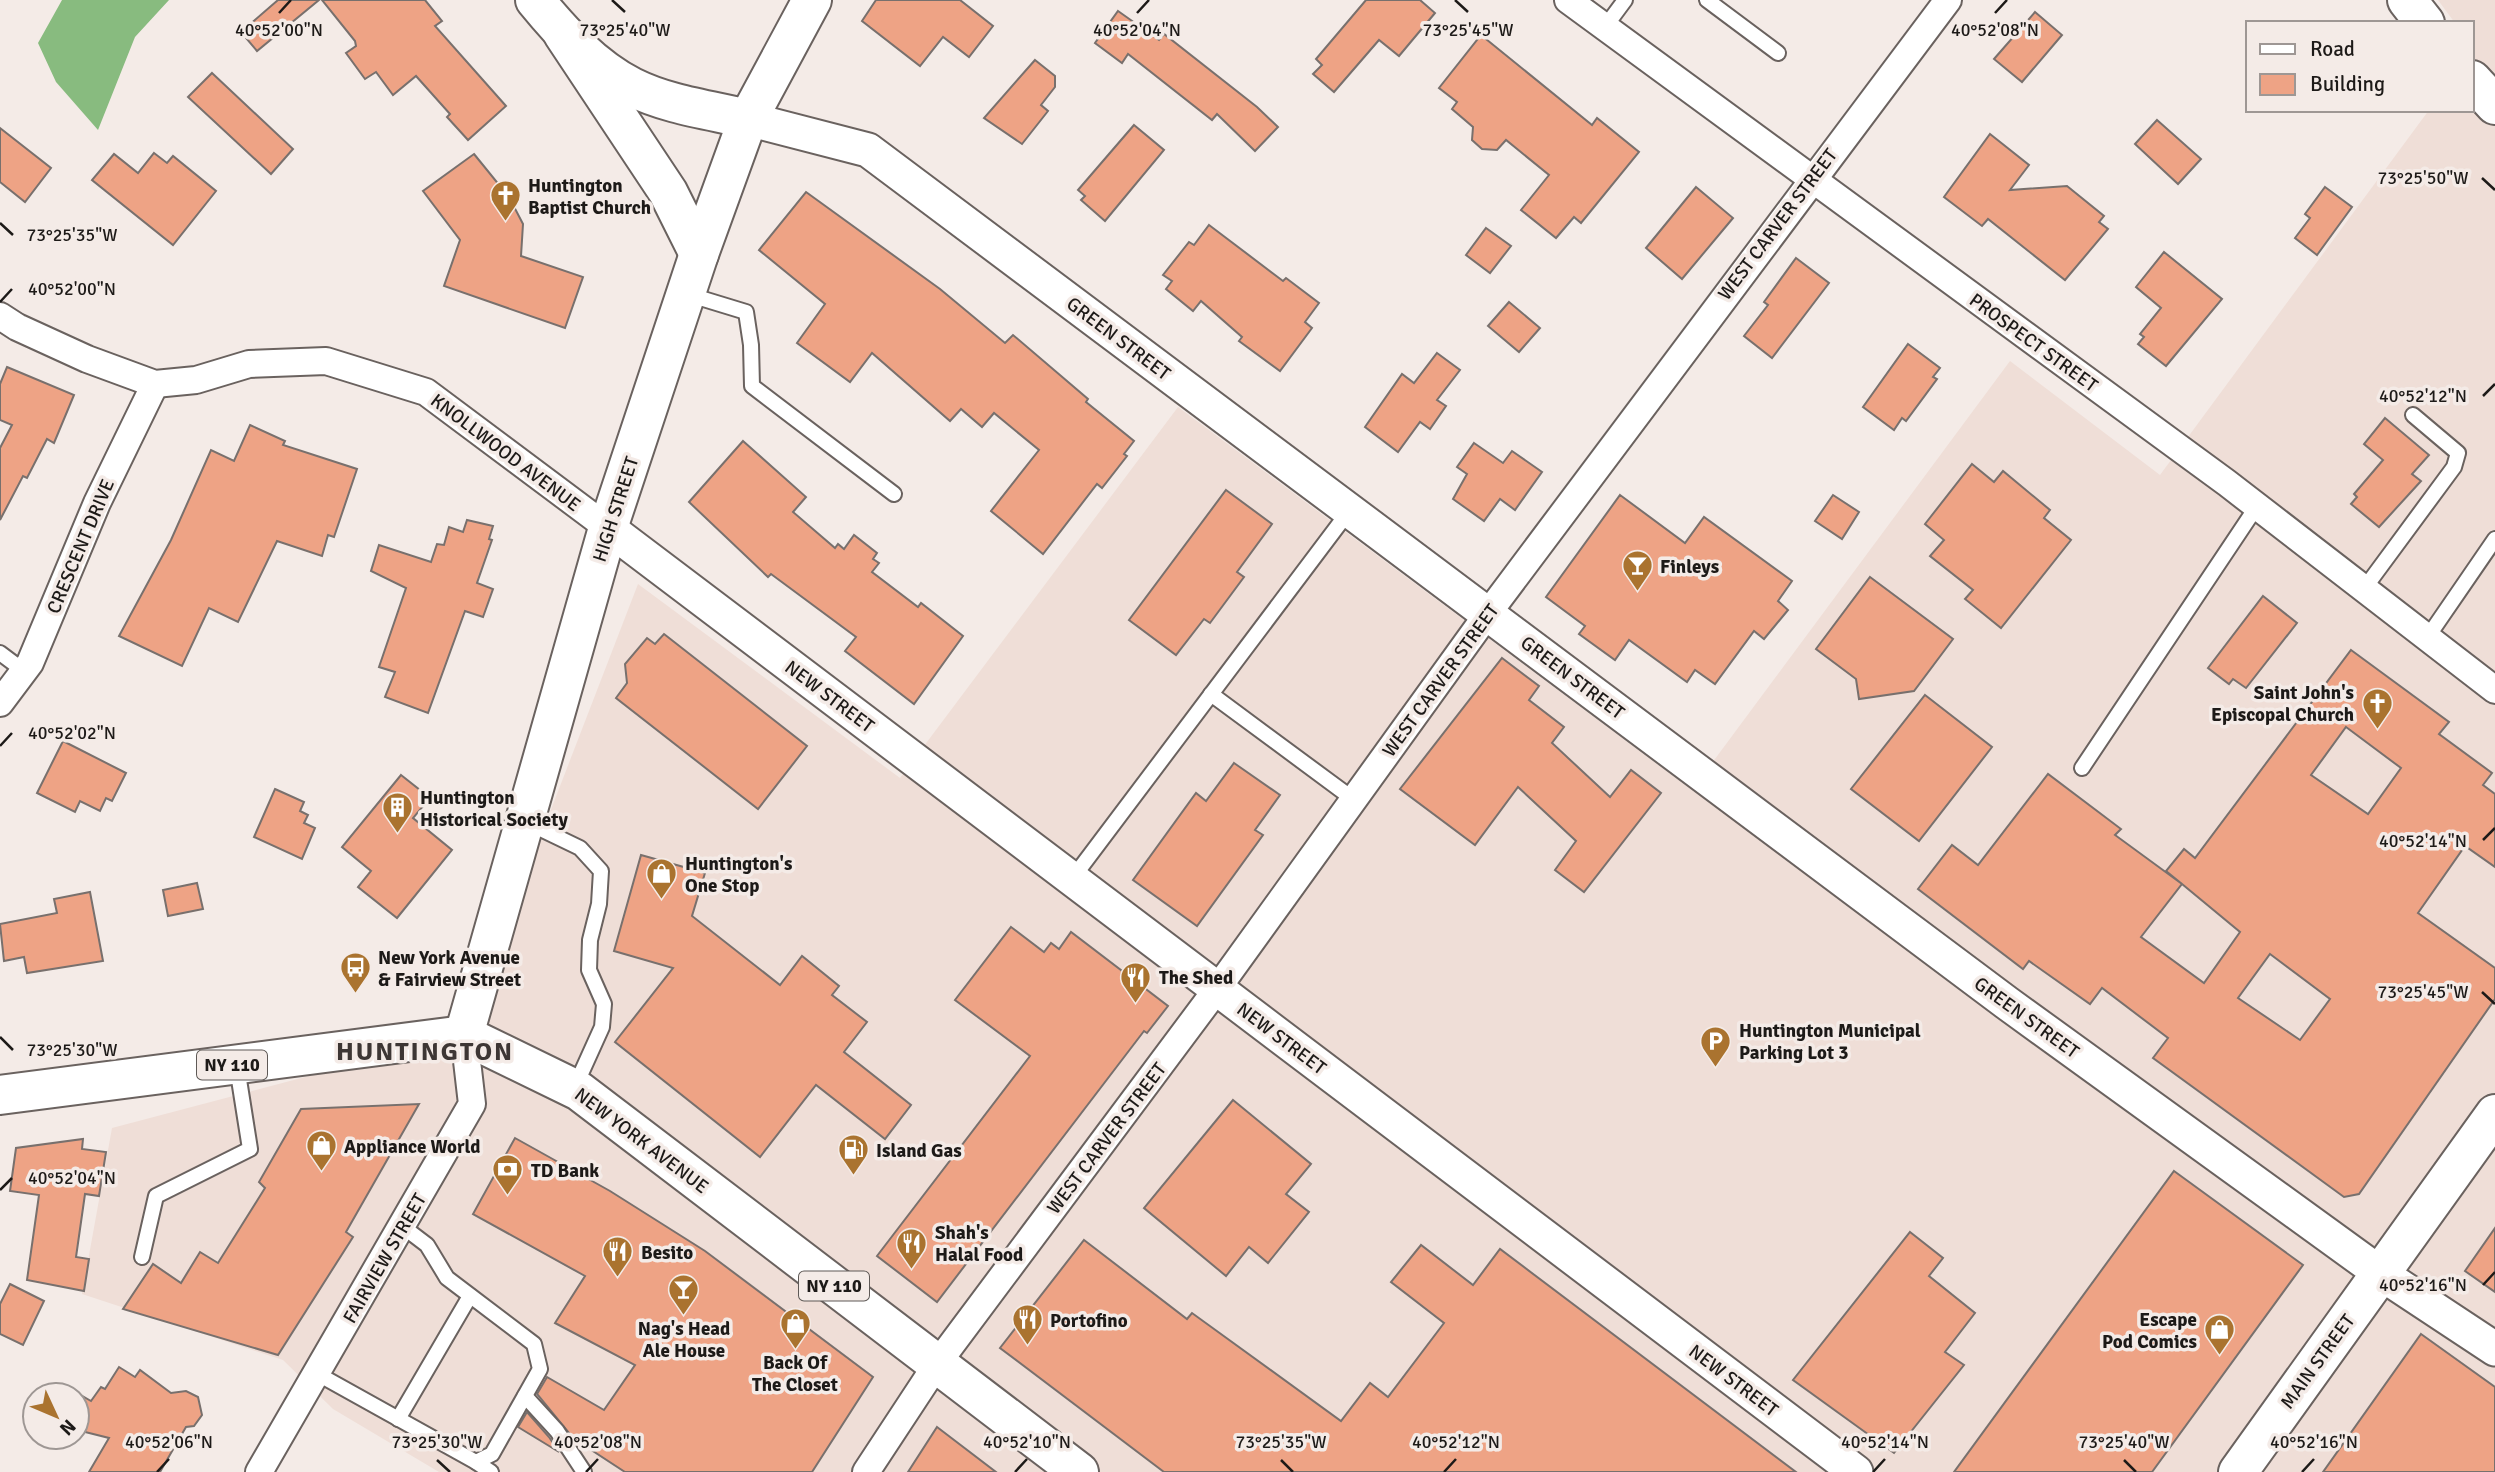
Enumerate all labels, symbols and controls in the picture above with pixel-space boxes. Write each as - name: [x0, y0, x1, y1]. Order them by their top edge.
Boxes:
- text: 40°52'00"N: [235, 19, 323, 41]
- text: 73°25'40"W: [580, 19, 670, 41]
- text: 40°52'04"N: [1093, 19, 1181, 41]
- text: 73°25'45"W: [1423, 19, 1513, 41]
- text: 40°52'08"N: [1951, 19, 2039, 41]
- legend: [2246, 21, 2474, 112]
- text: Road: [2310, 36, 2355, 62]
- text: Building: [2310, 71, 2385, 97]
- street label: WEST CARVER STREET: [1713, 144, 1843, 305]
- text: 73°25'50"W: [2378, 167, 2468, 189]
- place label: Huntington Baptist Church: [528, 174, 651, 220]
- church icon: Huntington Baptist Church: [488, 179, 522, 223]
- text: 73°25'35"W: [27, 224, 117, 246]
- text: 40°52'00"N: [28, 278, 116, 300]
- street label: PROSPECT STREET: [1964, 288, 2103, 398]
- street label: GREEN STREET: [1062, 292, 1176, 386]
- text: 40°52'12"N: [2379, 385, 2467, 407]
- street label: KNOLLWOOD AVENUE: [426, 389, 585, 517]
- street label: HIGH STREET: [588, 453, 644, 565]
- street label: CRESCENT DRIVE: [42, 476, 120, 617]
- bar icon: Finleys: [1620, 549, 1654, 593]
- place label: Finleys: [1660, 555, 1719, 579]
- street label: WEST CARVER STREET: [1377, 599, 1505, 762]
- street label: GREEN STREET: [1516, 631, 1630, 725]
- street label: NEW STREET: [780, 655, 879, 739]
- place label: Saint John's Episcopal Church: [2211, 681, 2354, 727]
- church icon: Saint John's Episcopal Church: [2360, 686, 2394, 730]
- text: 40°52'02"N: [28, 722, 116, 744]
- place label: Huntington Historical Society: [420, 786, 569, 832]
- building icon: Huntington Historical Society: [380, 791, 414, 835]
- text: 40°52'14"N: [2379, 830, 2467, 852]
- place label: Huntington's One Stop: [685, 852, 792, 898]
- shop icon: Huntington's One Stop: [645, 857, 679, 901]
- place label: New York Avenue & Fairview Street: [378, 946, 521, 992]
- bus stop icon: New York Avenue & Fairview Street: [338, 951, 372, 995]
- restaurant icon: The Shed: [1119, 960, 1153, 1004]
- place label: The Shed: [1159, 966, 1233, 990]
- street label: GREEN STREET: [1969, 972, 2084, 1064]
- text: 73°25'45"W: [2378, 981, 2468, 1003]
- street label: NEW STREET: [1232, 997, 1331, 1081]
- place label: Huntington Municipal Parking Lot 3: [1739, 1019, 1921, 1065]
- parking icon: Huntington Municipal Parking Lot 3: [1699, 1024, 1733, 1068]
- district label: HUNTINGTON: [336, 1036, 514, 1068]
- text: 73°25'30"W: [27, 1039, 117, 1061]
- road number: NY 110: [197, 1050, 267, 1080]
- street label: WEST CARVER STREET: [1042, 1058, 1172, 1219]
- street label: NEW YORK AVENUE: [570, 1083, 713, 1199]
- shop icon: Appliance World: [304, 1129, 338, 1173]
- fuel station icon: Island Gas: [836, 1133, 870, 1177]
- place label: Appliance World: [344, 1135, 481, 1159]
- place label: Island Gas: [876, 1139, 962, 1163]
- bank icon: TD Bank: [491, 1153, 525, 1197]
- place label: TD Bank: [531, 1159, 599, 1183]
- text: 40°52'04"N: [28, 1167, 116, 1189]
- street label: FAIRVIEW STREET: [338, 1189, 432, 1328]
- place label: Shah's Halal Food: [935, 1221, 1023, 1267]
- restaurant icon: Shah's Halal Food: [895, 1226, 929, 1270]
- restaurant icon: Besito: [601, 1235, 635, 1279]
- place label: Besito: [641, 1241, 693, 1265]
- bar icon: Nag's Head Ale House: [667, 1272, 701, 1316]
- road number: NY 110: [799, 1272, 869, 1301]
- text: 40°52'16"N: [2379, 1274, 2467, 1296]
- restaurant icon: Portofino: [1010, 1303, 1044, 1347]
- shop icon: Back Of The Closet: [778, 1306, 812, 1350]
- place label: Escape Pod Comics: [2102, 1308, 2197, 1354]
- place label: Portofino: [1050, 1309, 1128, 1333]
- street label: MAIN STREET: [2275, 1309, 2361, 1414]
- shop icon: Escape Pod Comics: [2203, 1313, 2237, 1357]
- place label: Nag's Head Ale House: [638, 1317, 730, 1363]
- street label: NEW STREET: [1684, 1339, 1783, 1423]
- place label: Back Of The Closet: [752, 1351, 838, 1397]
- north arrow: [21, 1381, 91, 1451]
- text: N: [54, 1414, 81, 1440]
- text: 40°52'06"N: [125, 1431, 213, 1453]
- text: 73°25'30"W: [392, 1431, 482, 1453]
- text: 40°52'08"N: [554, 1431, 642, 1453]
- text: 40°52'10"N: [983, 1431, 1071, 1453]
- text: 73°25'35"W: [1236, 1431, 1326, 1453]
- text: 40°52'12"N: [1412, 1431, 1500, 1453]
- text: 40°52'14"N: [1841, 1431, 1929, 1453]
- text: 73°25'40"W: [2079, 1431, 2169, 1453]
- text: 40°52'16"N: [2270, 1431, 2358, 1453]

